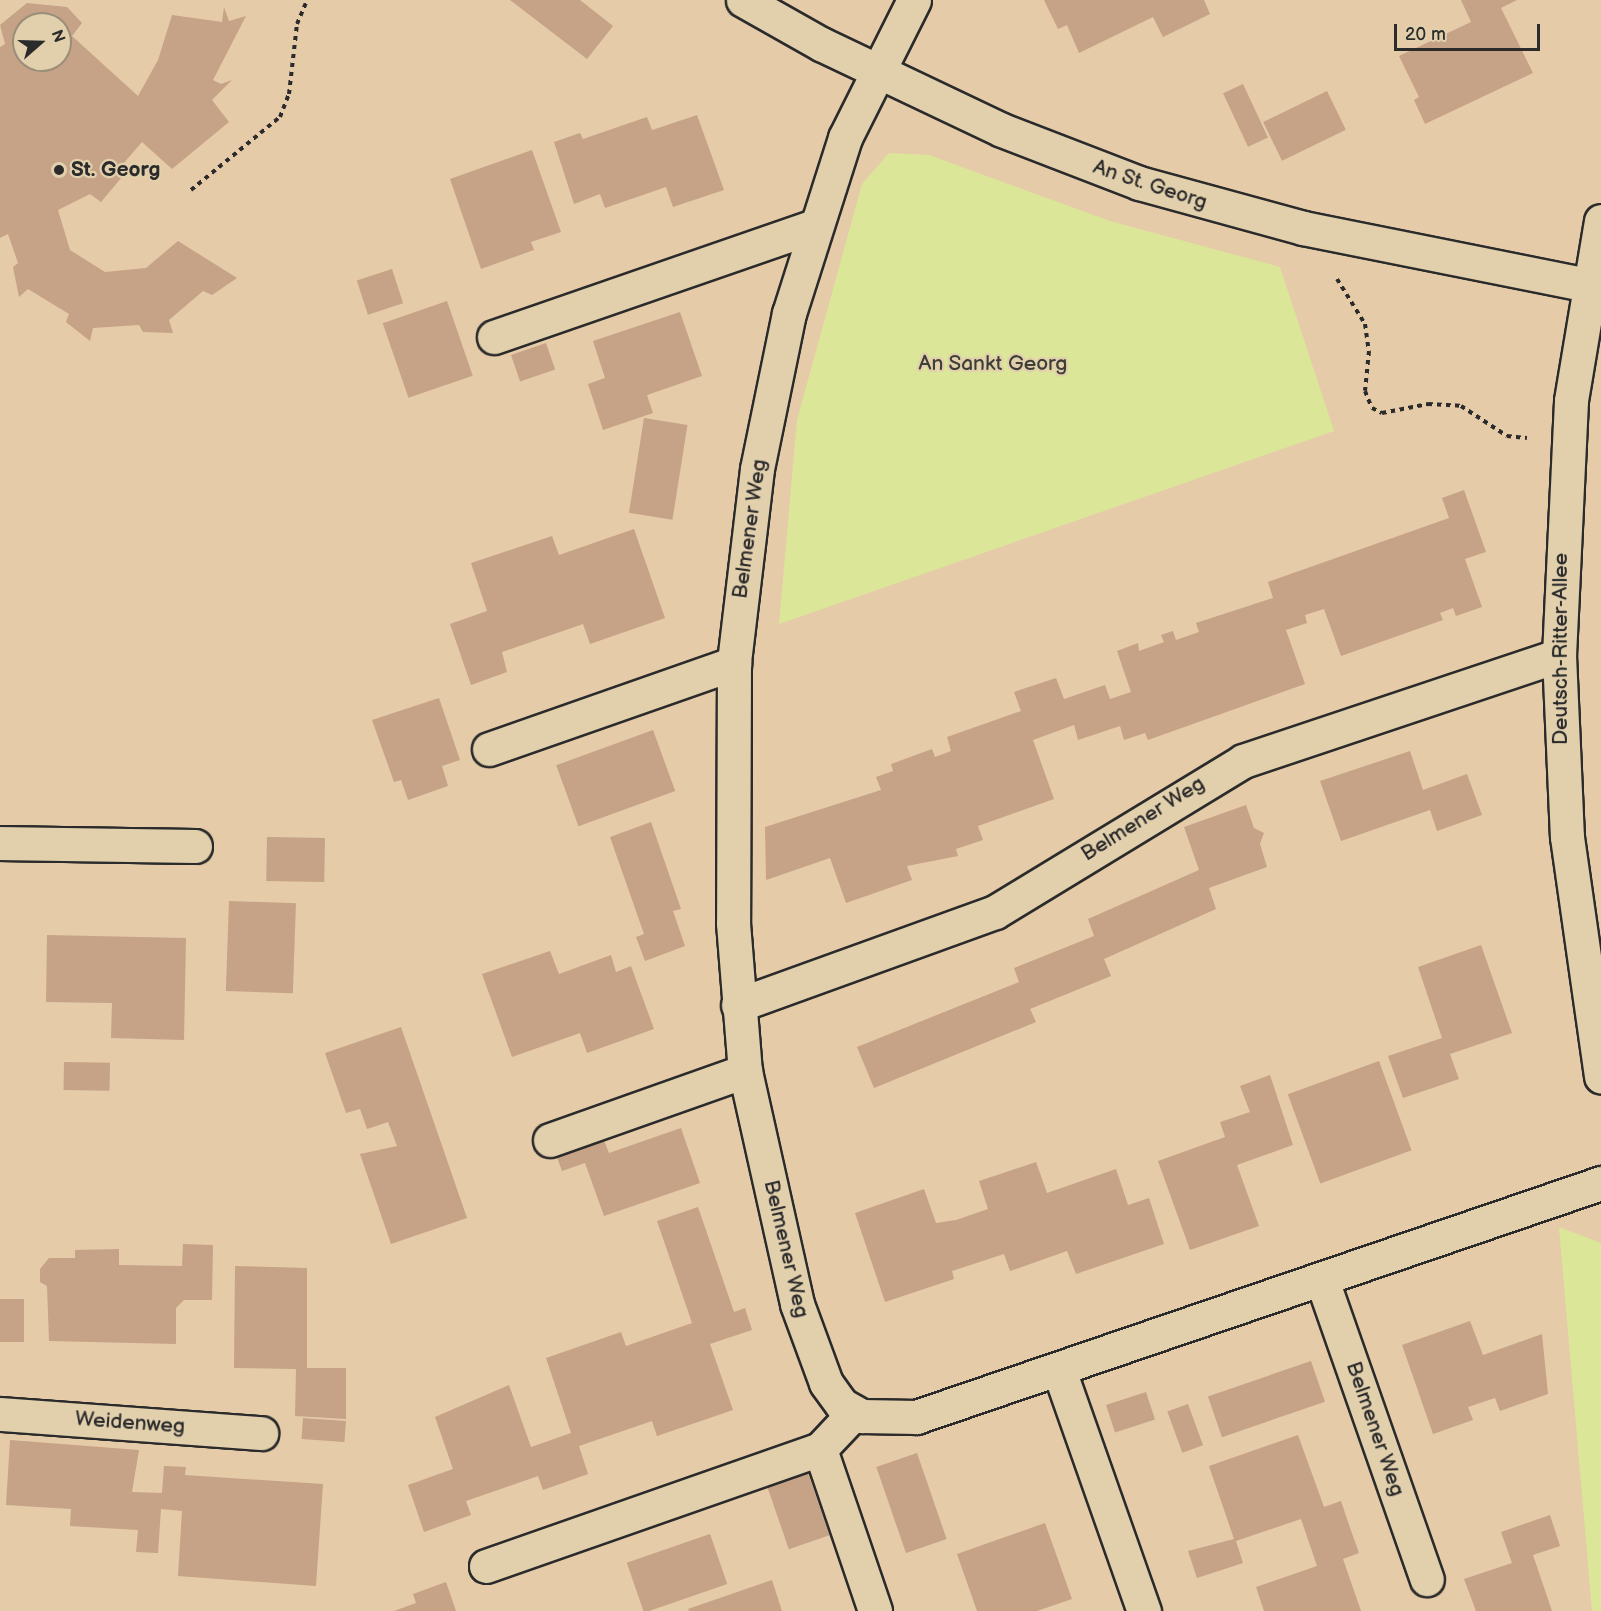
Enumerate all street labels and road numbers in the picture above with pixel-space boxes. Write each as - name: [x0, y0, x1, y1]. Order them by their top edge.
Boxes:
- street label: An St. Georg: [1090, 155, 1210, 215]
- street label: Belmener Weg: [728, 457, 772, 601]
- street label: Deutsch-Ritter-Allee: [1548, 553, 1574, 745]
- street label: Belmener Weg: [1076, 771, 1210, 867]
- street label: Belmener Weg: [758, 1177, 814, 1321]
- street label: Belmener Weg: [1340, 1358, 1410, 1500]
- street label: Weidenweg: [74, 1407, 186, 1439]

